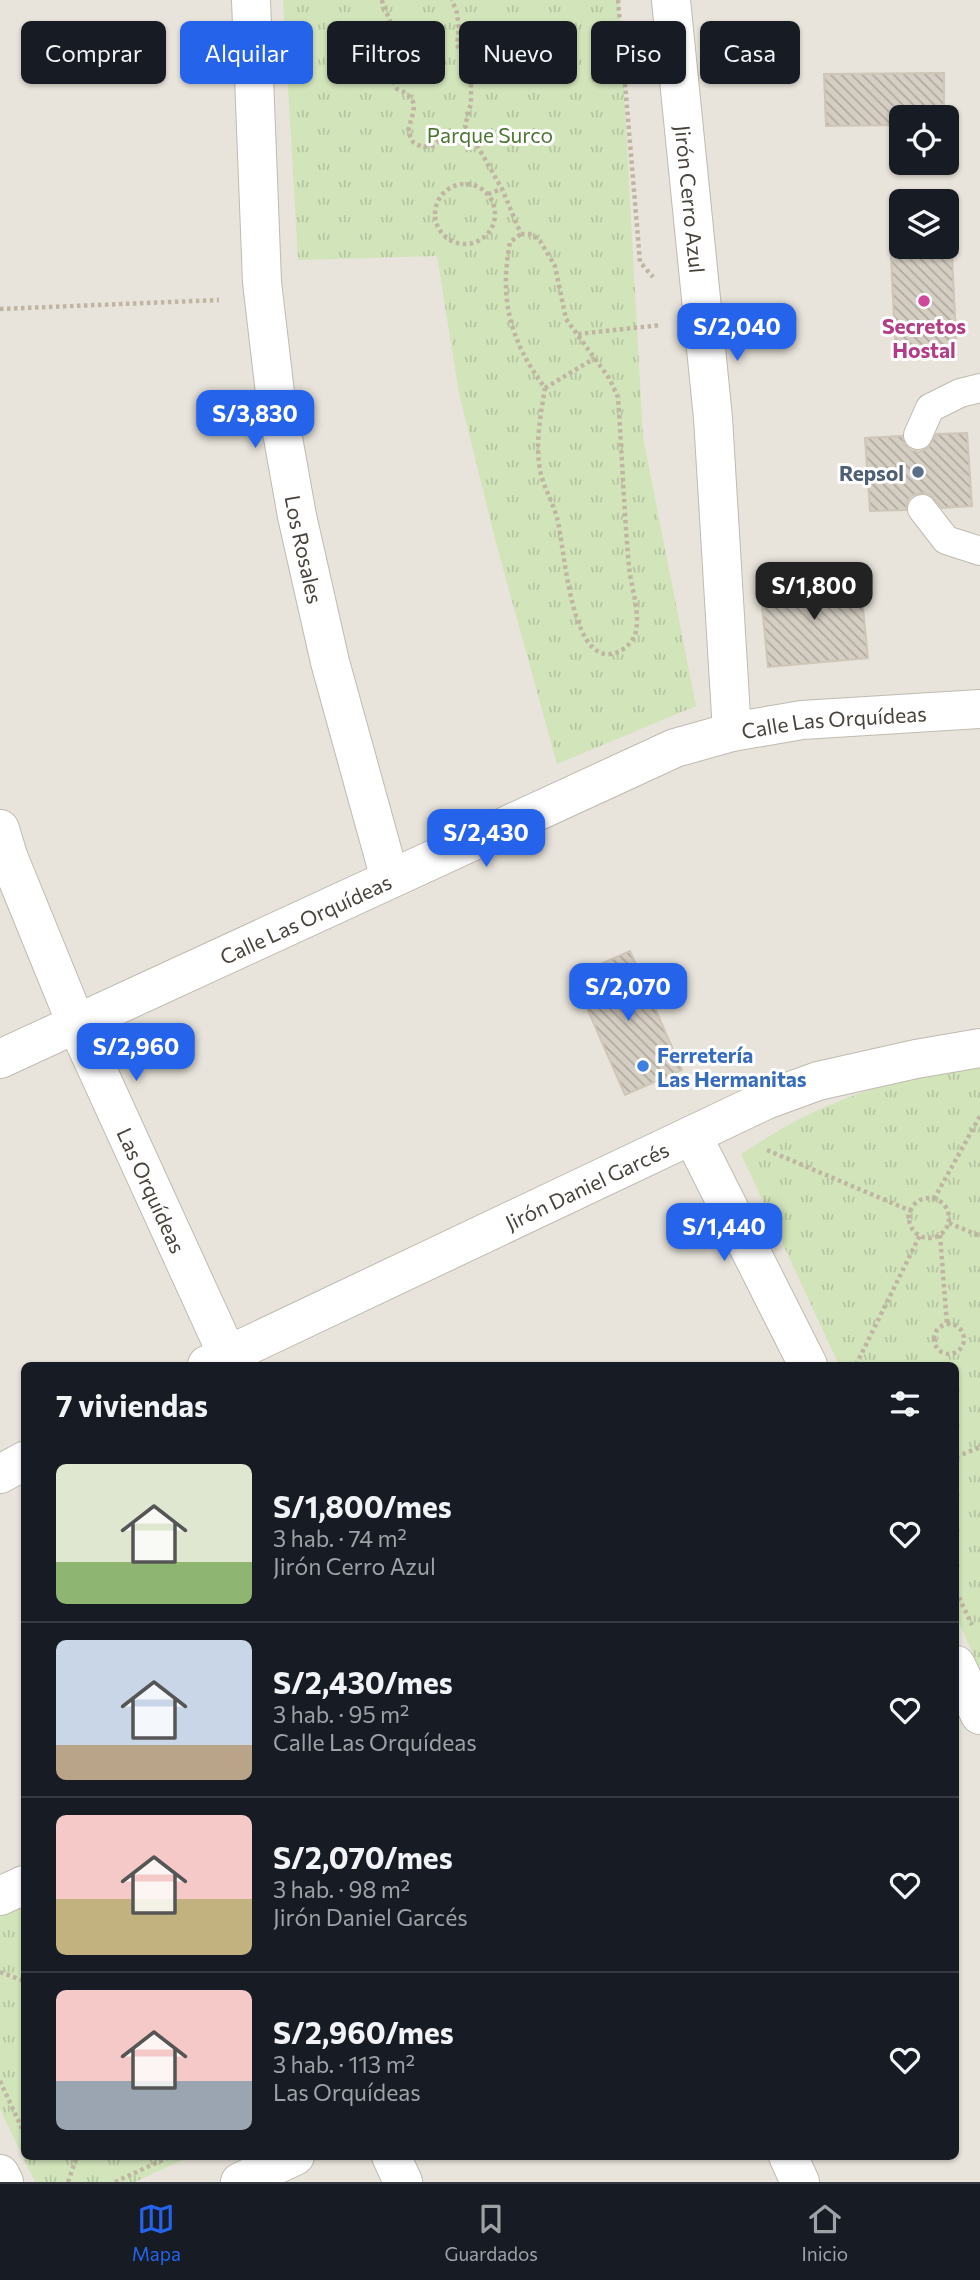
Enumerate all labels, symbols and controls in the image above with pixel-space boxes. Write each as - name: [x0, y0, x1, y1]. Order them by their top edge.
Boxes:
- chip: Comprar: [21, 21, 166, 84]
- chip: Alquilar: [180, 21, 313, 84]
- chip: Filtros: [327, 21, 445, 84]
- chip: Nuevo: [459, 21, 577, 84]
- chip: Piso: [591, 21, 686, 84]
- chip: Casa: [700, 21, 800, 84]
- map controls: [889, 105, 959, 259]
- button: locate: [889, 105, 959, 175]
- park label: Parque Surco: [427, 122, 553, 147]
- street label: Jirón Cerro Azul: [671, 124, 711, 274]
- button: layers: [889, 189, 959, 259]
- marker: Secretos Hostal: [916, 293, 932, 309]
- pin: S/2,040: [672, 304, 802, 363]
- text: S/2,040: [693, 312, 781, 340]
- place label: Secretos Hostal: [882, 313, 966, 362]
- pin: S/3,830: [190, 391, 320, 450]
- text: S/3,830: [212, 399, 298, 427]
- place label: Repsol: [839, 460, 904, 485]
- marker: Repsol: [910, 464, 926, 480]
- street label: Los Rosales: [281, 493, 329, 606]
- pin: S/1,800: [749, 562, 879, 622]
- text: S/1,800: [772, 571, 856, 599]
- street label: Calle Las Orquídeas: [739, 700, 927, 743]
- pin: S/2,430: [421, 810, 551, 869]
- text: S/2,430: [443, 818, 529, 846]
- street label: Calle Las Orquídeas: [215, 868, 395, 969]
- pin: S/2,070: [563, 964, 693, 1023]
- text: S/2,070: [585, 972, 671, 1000]
- pin: S/2,960: [71, 1024, 201, 1083]
- text: S/2,960: [93, 1032, 179, 1060]
- place label: Ferretería Las Hermanitas: [657, 1042, 807, 1091]
- marker: Ferretería Las Hermanitas: [635, 1058, 651, 1074]
- street label: Las Orquídeas: [113, 1123, 192, 1257]
- street label: Jirón Daniel Garcés: [501, 1136, 672, 1235]
- pin: S/1,440: [659, 1204, 789, 1263]
- text: S/1,440: [682, 1212, 766, 1240]
- icon: filters: [886, 1385, 924, 1423]
- text: 7 viviendas: [56, 1386, 208, 1423]
- text: S/1,800/mes: [273, 1487, 452, 1524]
- icon: home: [112, 1492, 196, 1576]
- icon: heart: [886, 1515, 924, 1553]
- text: 3 hab. · 74 m²: [273, 1524, 407, 1552]
- text: Jirón Cerro Azul: [273, 1552, 436, 1580]
- text: S/2,430/mes: [273, 1663, 453, 1700]
- icon: home: [112, 1668, 196, 1752]
- icon: heart: [886, 1691, 924, 1729]
- text: 3 hab. · 95 m²: [273, 1700, 409, 1728]
- text: Calle Las Orquídeas: [273, 1728, 477, 1756]
- text: S/2,070/mes: [273, 1838, 453, 1875]
- icon: home: [112, 1843, 196, 1927]
- icon: heart: [886, 1866, 924, 1904]
- text: 3 hab. · 98 m²: [273, 1875, 410, 1903]
- text: Jirón Daniel Garcés: [273, 1903, 468, 1931]
- text: S/2,960/mes: [273, 2013, 454, 2050]
- icon: home: [112, 2018, 196, 2102]
- icon: heart: [886, 2041, 924, 2079]
- text: 3 hab. · 113 m²: [273, 2050, 415, 2078]
- text: Las Orquídeas: [273, 2078, 421, 2106]
- tab: Mapa: [132, 2200, 181, 2265]
- tab: Guardados: [444, 2200, 538, 2265]
- tab: Inicio: [801, 2200, 848, 2265]

